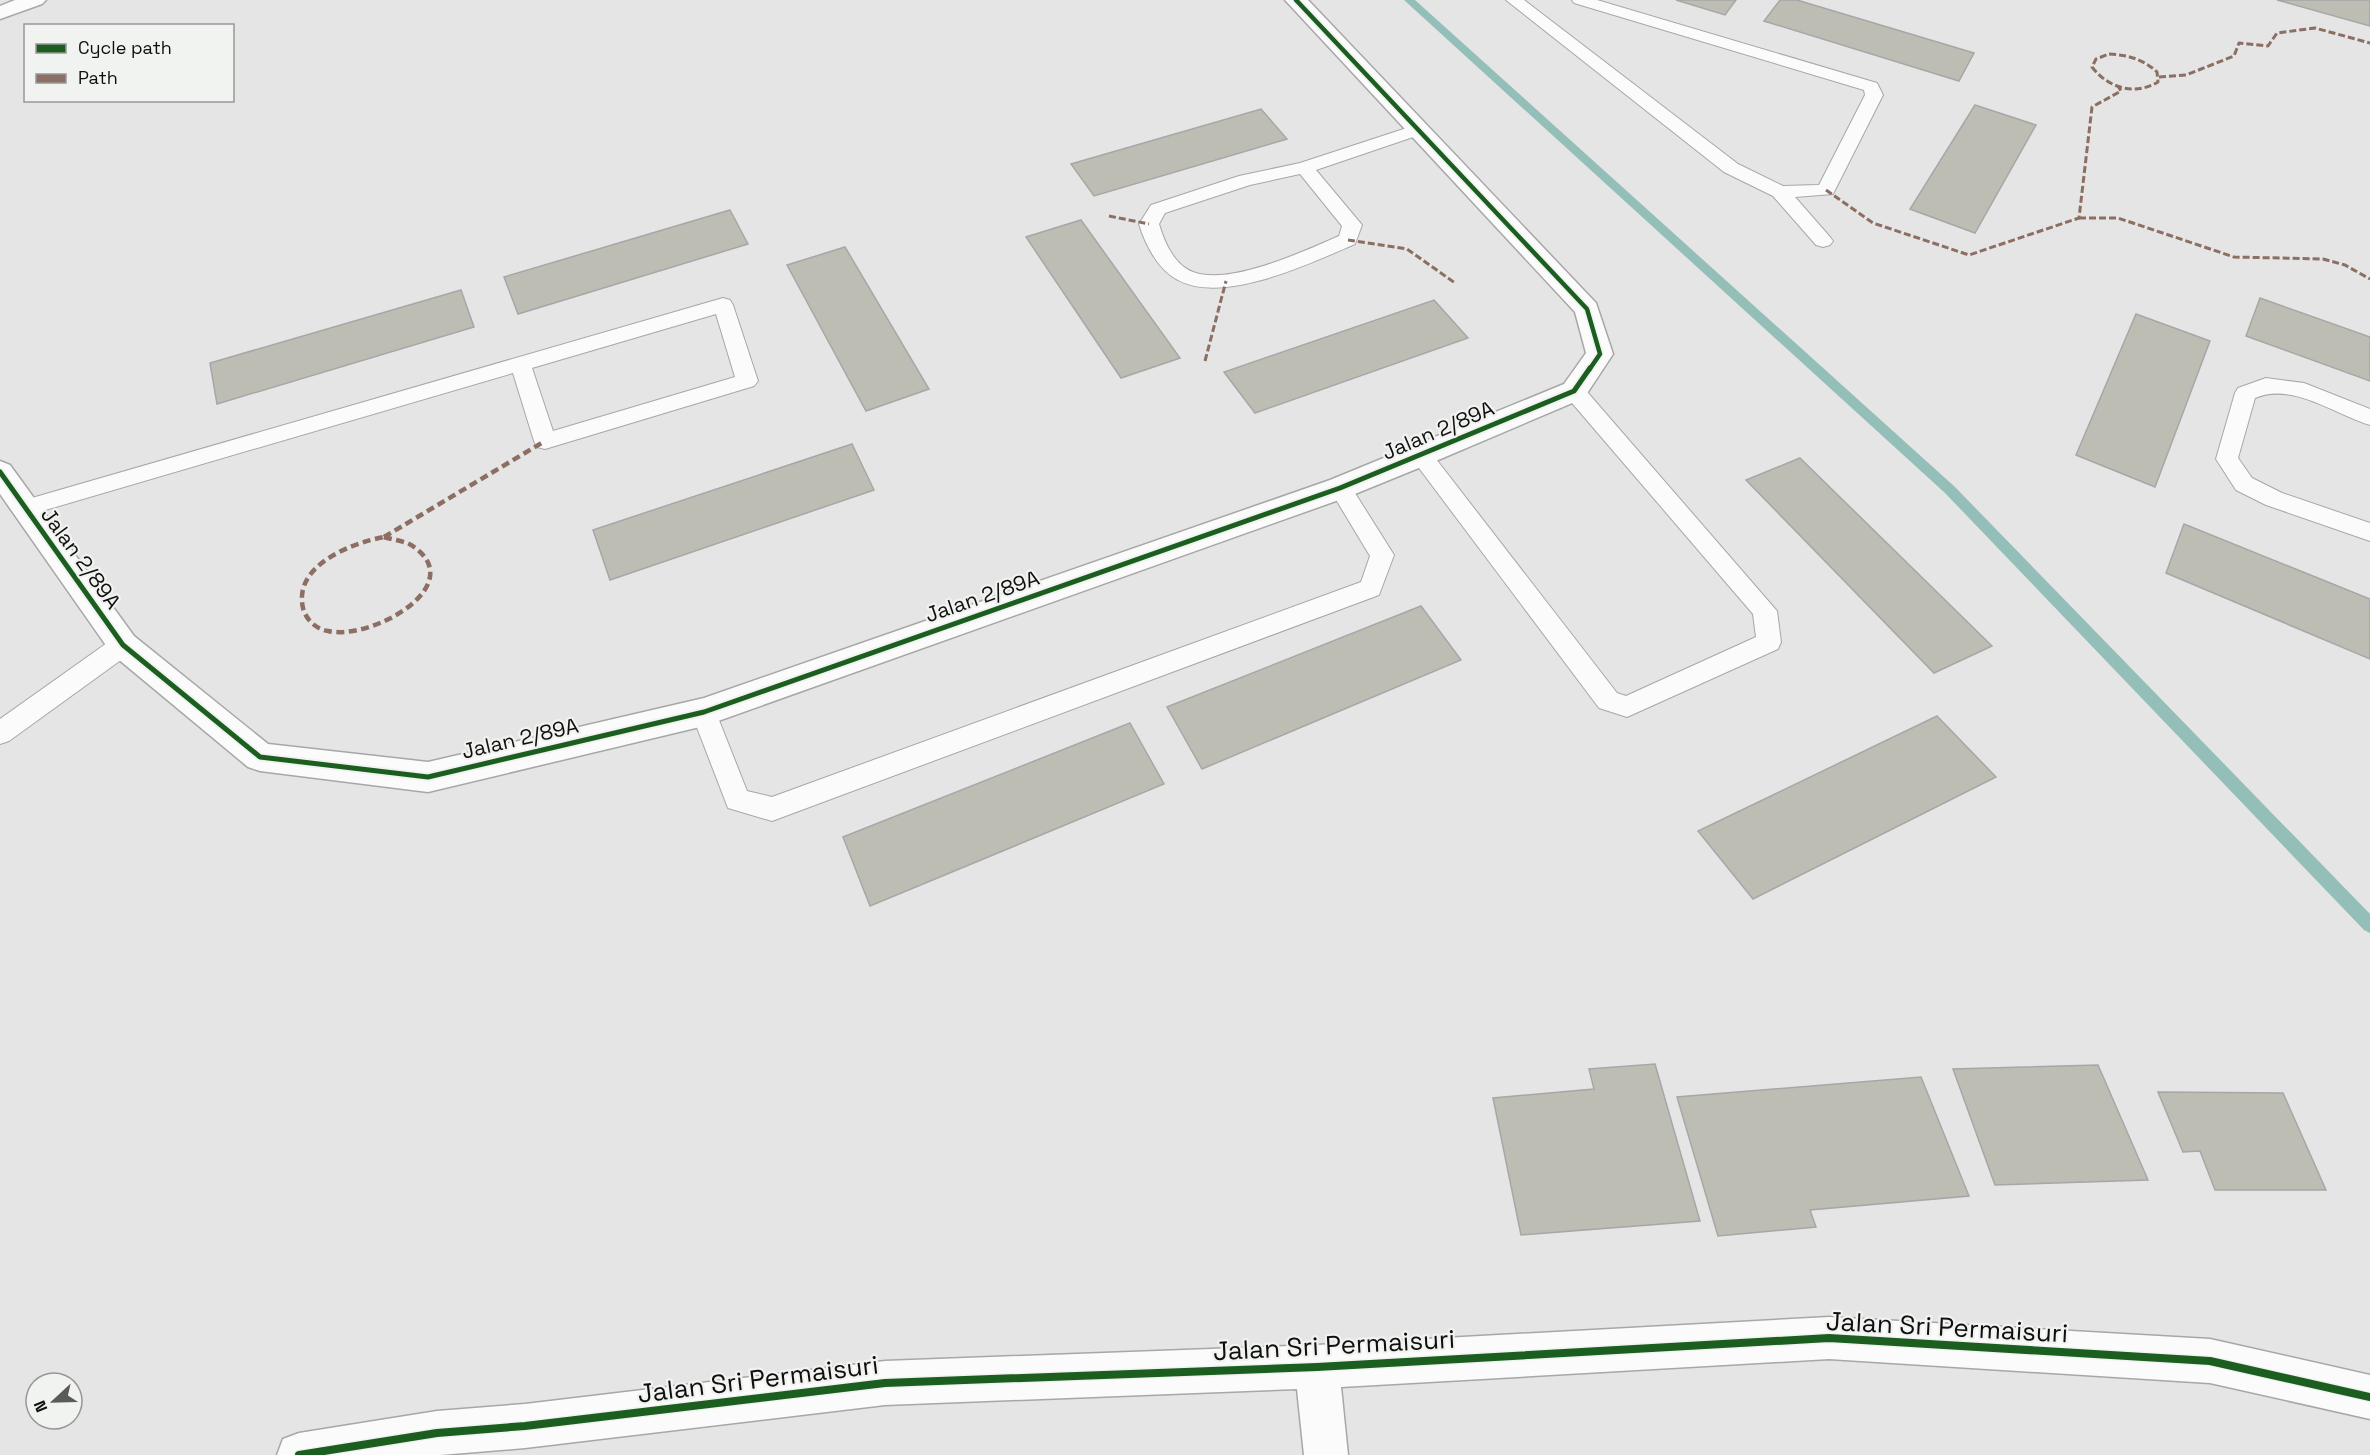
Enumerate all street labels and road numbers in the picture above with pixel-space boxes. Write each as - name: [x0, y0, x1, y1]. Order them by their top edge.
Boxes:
- street label: Jalan 2/89A: [1378, 394, 1498, 466]
- street label: Jalan 2/89A: [35, 502, 127, 614]
- street label: Jalan 2/89A: [921, 564, 1043, 628]
- street label: Jalan 2/89A: [459, 711, 581, 765]
- street label: Jalan Sri Permaisuri: [1825, 1304, 2069, 1350]
- street label: Jalan Sri Permaisuri: [1212, 1322, 1456, 1368]
- street label: Jalan Sri Permaisuri: [636, 1347, 880, 1411]

